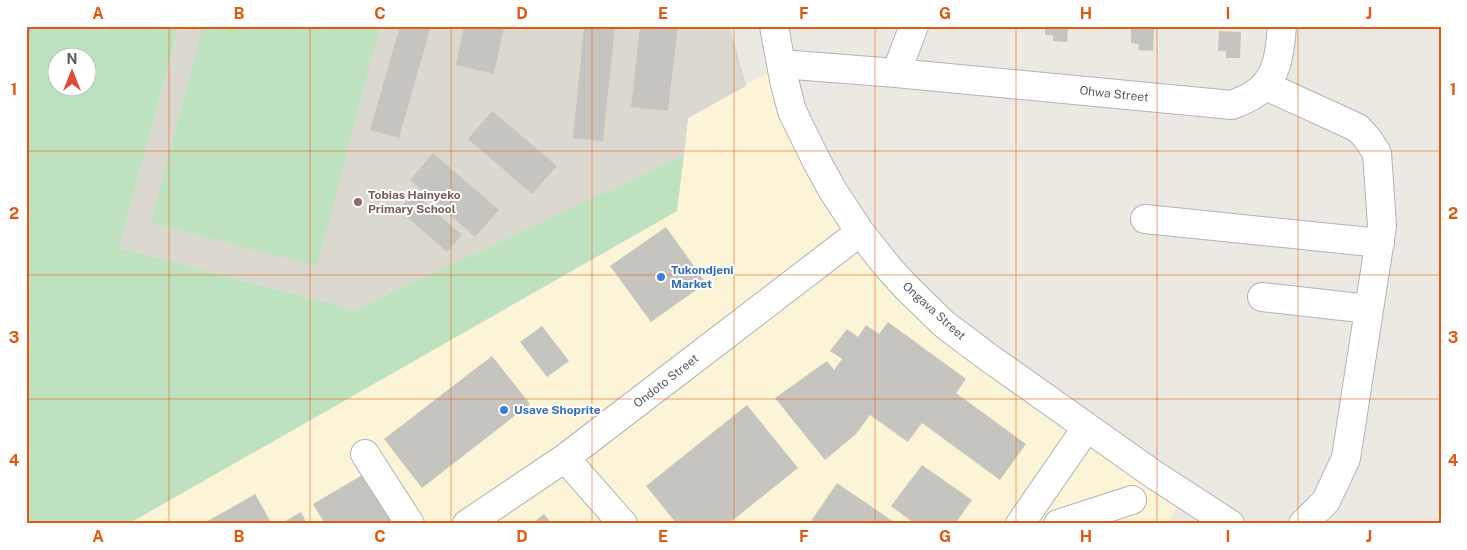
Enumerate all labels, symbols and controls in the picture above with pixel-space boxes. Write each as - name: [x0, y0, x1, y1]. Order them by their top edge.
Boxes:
- text: A: [92, 4, 104, 23]
- text: B: [234, 4, 245, 23]
- text: C: [374, 4, 386, 23]
- text: D: [516, 4, 528, 23]
- text: E: [658, 4, 668, 23]
- text: F: [799, 4, 809, 23]
- text: G: [939, 4, 951, 23]
- text: H: [1080, 4, 1092, 23]
- text: I: [1226, 4, 1230, 23]
- text: J: [1366, 4, 1372, 23]
- north arrow: [48, 48, 98, 98]
- text: N: [67, 51, 77, 67]
- text: 1: [11, 80, 17, 99]
- text: 1: [1450, 80, 1456, 99]
- street label: Ohwa Street: [1079, 83, 1150, 105]
- place label: Tobias Hainyeko Primary School: [368, 188, 461, 216]
- marker: Tobias Hainyeko Primary School: [352, 196, 364, 208]
- text: 2: [9, 204, 19, 223]
- text: 2: [1448, 204, 1458, 223]
- place label: Tukondjeni Market: [671, 263, 733, 291]
- marker: Tukondjeni Market: [655, 271, 667, 283]
- street label: Ongava Street: [900, 279, 969, 343]
- text: 3: [9, 328, 19, 347]
- text: 3: [1448, 328, 1458, 347]
- street label: Ondoto Street: [631, 351, 701, 411]
- place label: Usave Shoprite: [514, 403, 601, 417]
- marker: Usave Shoprite: [498, 404, 510, 416]
- text: 4: [9, 451, 20, 470]
- text: 4: [1448, 451, 1459, 470]
- text: A: [92, 527, 104, 546]
- text: B: [234, 527, 245, 546]
- text: C: [374, 527, 386, 546]
- text: D: [516, 527, 528, 546]
- text: E: [658, 527, 668, 546]
- text: F: [799, 527, 809, 546]
- text: G: [939, 527, 951, 546]
- text: H: [1080, 527, 1092, 546]
- text: I: [1226, 527, 1230, 546]
- text: J: [1366, 527, 1372, 546]

